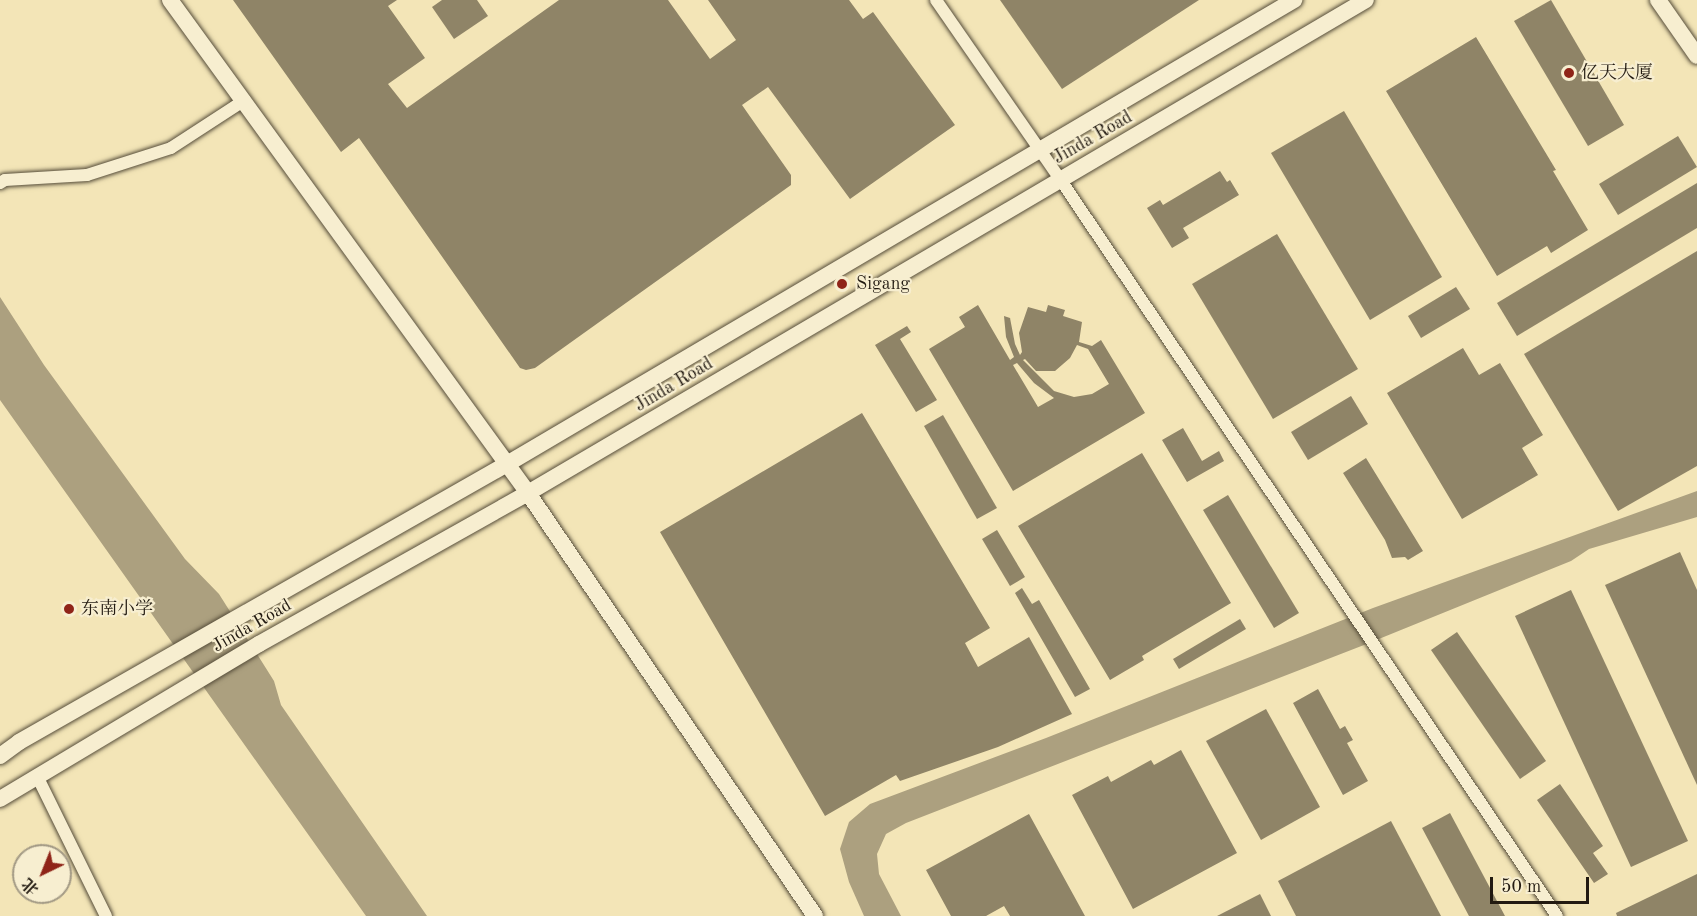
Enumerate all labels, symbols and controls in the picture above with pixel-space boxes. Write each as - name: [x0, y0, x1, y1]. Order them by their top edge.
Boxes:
- place label: 亿天大厦: [1581, 62, 1653, 84]
- marker: 亿天大厦: [1562, 66, 1576, 80]
- street label: Jinda Road: [1050, 107, 1136, 169]
- place label: Sigang: [856, 273, 910, 295]
- marker: Sigang: [833, 275, 851, 293]
- street label: Jinda Road: [631, 353, 717, 417]
- street label: Jinda Road: [209, 595, 295, 657]
- place label: 东南小学: [81, 598, 153, 620]
- marker: 东南小学: [62, 602, 76, 616]
- north arrow: [12, 844, 72, 904]
- scale bar: [1493, 865, 1592, 903]
- text: 北: [20, 874, 42, 897]
- text: 50 m: [1501, 878, 1541, 896]

